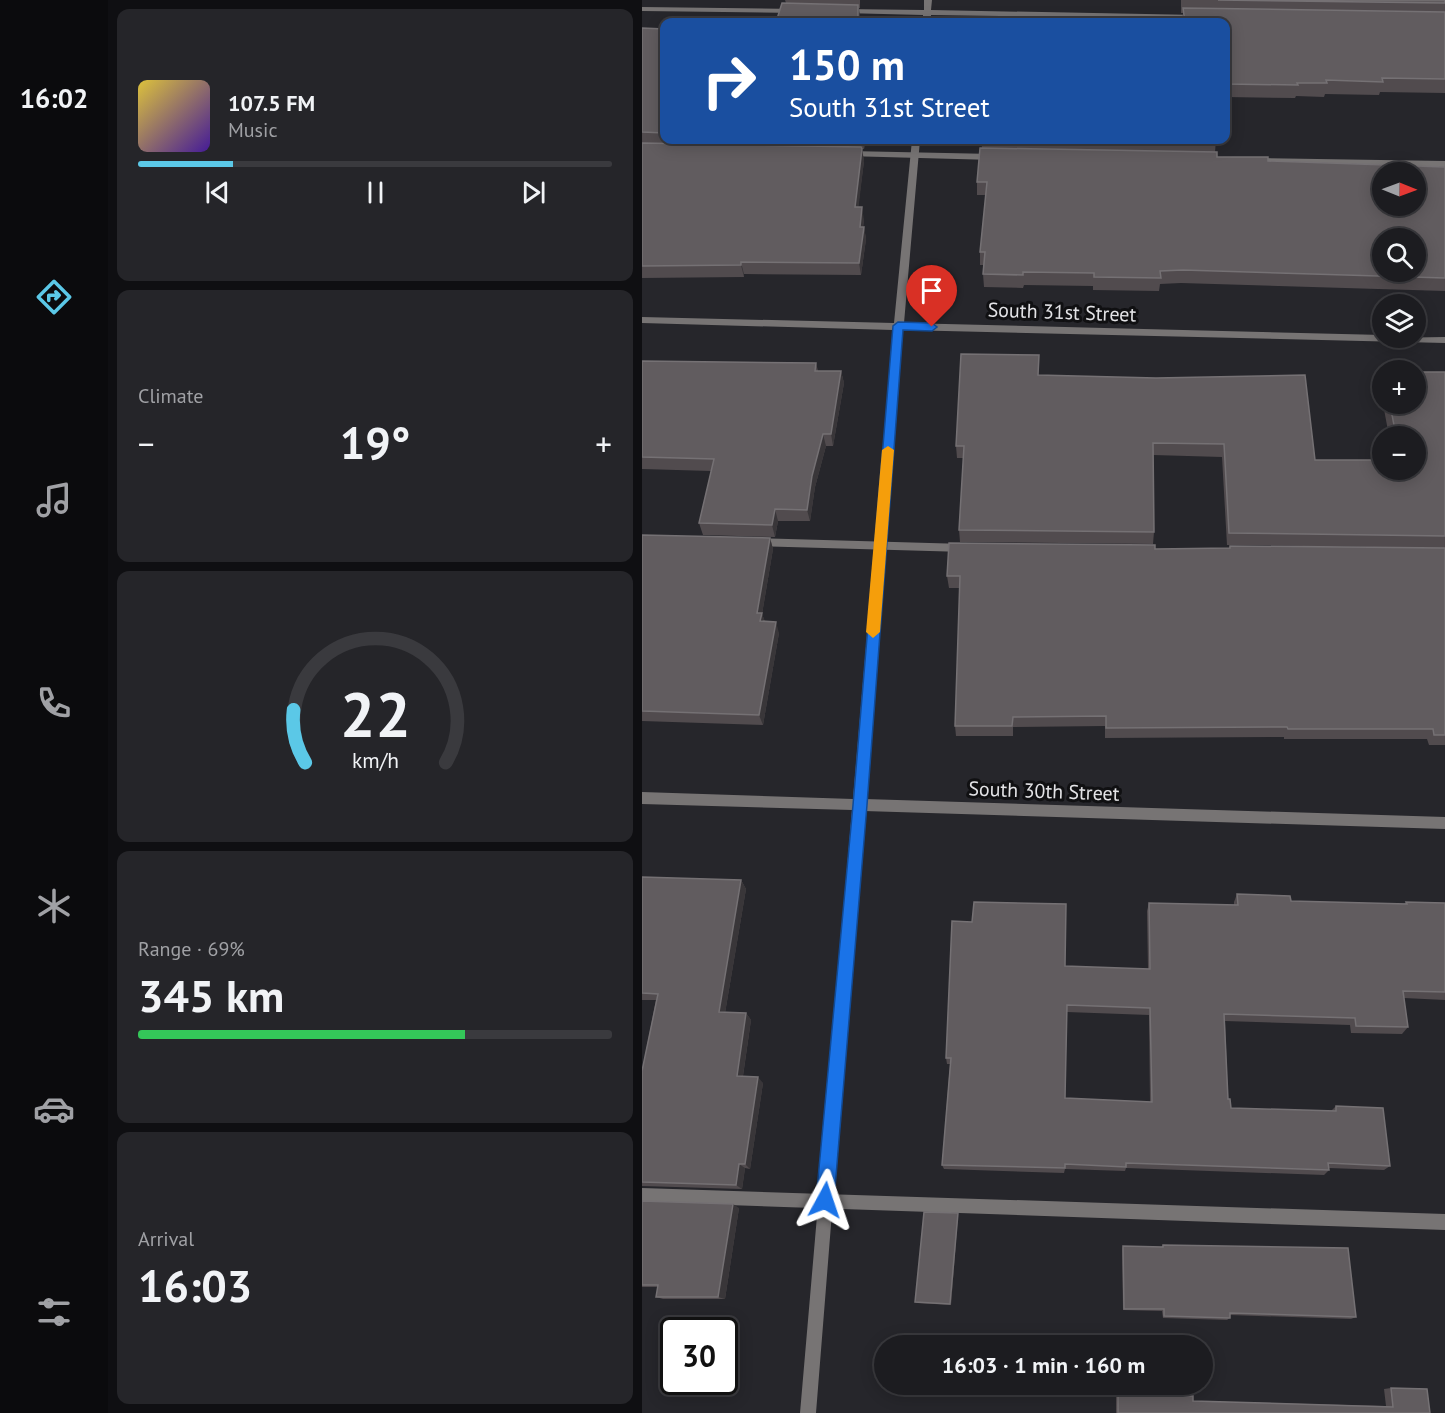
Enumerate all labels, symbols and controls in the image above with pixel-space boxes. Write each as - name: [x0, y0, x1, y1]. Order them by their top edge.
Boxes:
- text: 150 m: [789, 37, 905, 92]
- icon: right: [690, 42, 768, 120]
- text: 16:02: [20, 81, 88, 115]
- text: 107.5 FM: [228, 89, 315, 117]
- text: South 31st Street: [789, 90, 990, 124]
- text: Music: [228, 117, 277, 143]
- north arrow: [1372, 162, 1426, 216]
- map controls: [1372, 162, 1426, 480]
- icon: previous: [201, 176, 234, 209]
- icon: pause: [359, 176, 392, 209]
- icon: next: [517, 176, 550, 209]
- button: search: [1372, 228, 1426, 282]
- pin: [906, 265, 957, 327]
- icon: arrive: [915, 274, 948, 307]
- icon: directions: [33, 276, 75, 318]
- button: layers: [1372, 294, 1426, 348]
- street label: South 31st Street: [987, 296, 1137, 328]
- button: +: [1372, 360, 1426, 414]
- text: Climate: [138, 383, 204, 409]
- text: 19°: [340, 413, 410, 471]
- text: −: [138, 422, 155, 465]
- text: +: [595, 422, 612, 465]
- button: −: [1372, 426, 1426, 480]
- icon: music: [33, 479, 75, 521]
- text: 22: [340, 674, 410, 755]
- icon: phone: [33, 682, 75, 724]
- text: km/h: [351, 747, 398, 775]
- street label: South 30th Street: [968, 775, 1120, 807]
- icon: climate: [33, 885, 75, 927]
- text: Range · 69%: [138, 936, 245, 962]
- text: 345 km: [138, 966, 284, 1024]
- icon: car: [33, 1088, 75, 1130]
- position arrow: [793, 1168, 857, 1232]
- text: Arrival: [138, 1226, 194, 1252]
- text: 16:03: [138, 1256, 252, 1314]
- icon: filters: [33, 1291, 75, 1333]
- speed limit sign: 30: [660, 1317, 738, 1395]
- text: 16:03 · 1 min · 160 m: [942, 1351, 1145, 1379]

